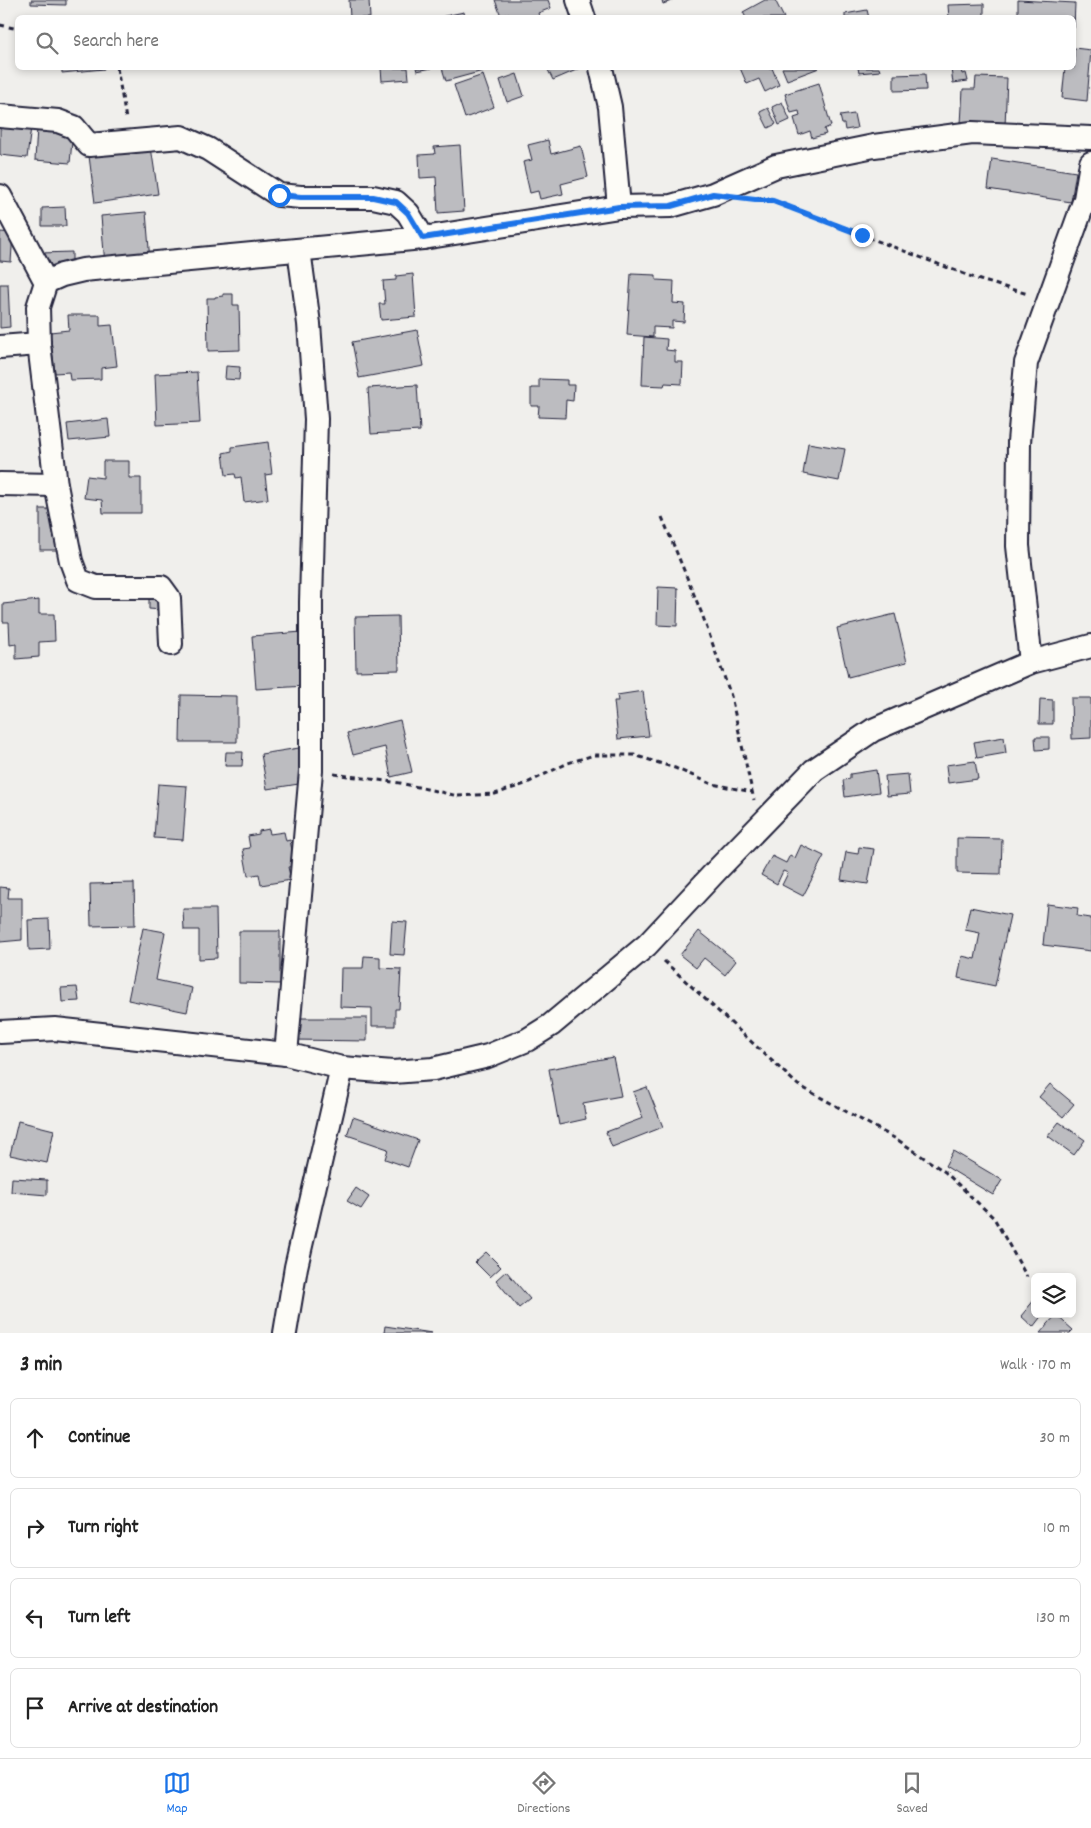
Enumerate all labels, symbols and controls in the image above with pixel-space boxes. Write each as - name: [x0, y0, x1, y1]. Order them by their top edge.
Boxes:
- search box: [15, 15, 1076, 70]
- icon: search: [33, 29, 61, 57]
- text: Search here: [73, 29, 159, 56]
- route start: [268, 184, 291, 207]
- route end: [851, 224, 874, 247]
- map controls: [1031, 1273, 1076, 1318]
- button: layers: [1031, 1273, 1076, 1318]
- text: 3 min: [20, 1351, 62, 1381]
- text: Walk · 170 m: [1000, 1354, 1071, 1377]
- icon: ahead: [21, 1424, 49, 1452]
- text: Continue: [68, 1425, 130, 1452]
- text: 30 m: [1040, 1427, 1070, 1450]
- icon: right: [21, 1514, 49, 1542]
- text: Turn right: [68, 1515, 139, 1542]
- text: 10 m: [1043, 1517, 1070, 1540]
- icon: left: [21, 1604, 49, 1632]
- text: Turn left: [68, 1605, 131, 1632]
- text: 130 m: [1036, 1607, 1070, 1630]
- icon: arrive: [21, 1694, 49, 1722]
- text: Arrive at destination: [68, 1695, 218, 1722]
- tab: Map: [163, 1769, 191, 1819]
- tab: Directions: [517, 1769, 570, 1819]
- tab: Saved: [897, 1769, 928, 1819]

